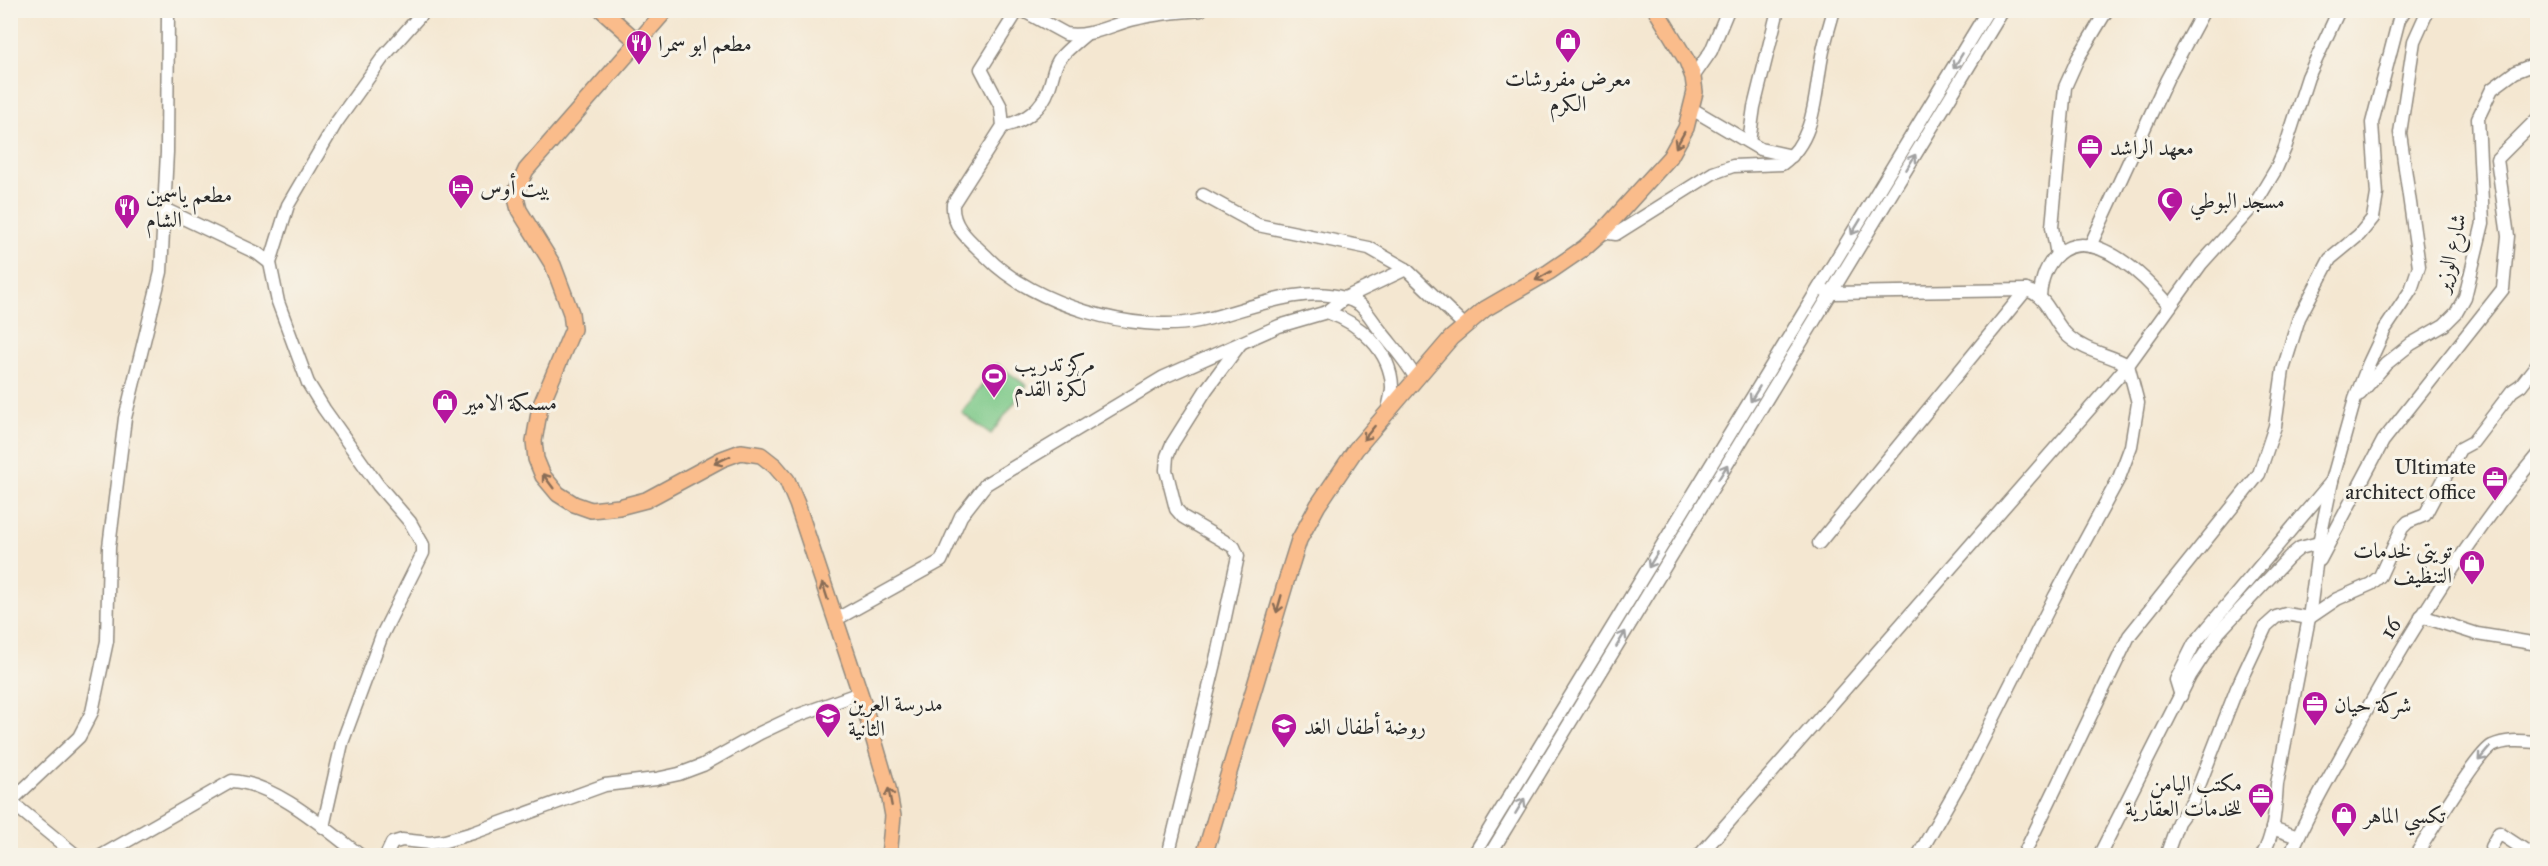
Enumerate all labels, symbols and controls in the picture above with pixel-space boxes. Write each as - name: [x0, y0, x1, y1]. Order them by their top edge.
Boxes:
- shop icon: معرض مفروشات الكرم: [1553, 26, 1583, 64]
- restaurant icon: مطعم ابو سمرا: [624, 28, 654, 66]
- place label: مطعم ابو سمرا: [658, 30, 752, 64]
- one-way arrow: [1951, 52, 1964, 69]
- place label: معرض مفروشات الكرم: [1505, 65, 1631, 123]
- one-way arrow: [1673, 131, 1685, 148]
- office icon: معهد الراشد: [2075, 132, 2105, 170]
- place label: معهد الراشد: [2110, 134, 2194, 161]
- one-way arrow: [1906, 154, 1918, 171]
- hotel icon: بيت أوس: [446, 172, 476, 210]
- place label: بيت أوس: [480, 172, 550, 201]
- place label: مطعم ياسمين الشام: [146, 181, 232, 239]
- mosque icon: مسجد البوطي: [2155, 185, 2185, 223]
- place label: مسجد البوطي: [2190, 187, 2285, 221]
- restaurant icon: مطعم ياسمين الشام: [112, 192, 142, 230]
- street label: شارع الوزير: [2427, 211, 2477, 298]
- one-way arrow: [1850, 218, 1862, 235]
- one-way arrow: [1534, 271, 1552, 282]
- place label: مركز تدريب لكرة القدم: [1014, 350, 1095, 408]
- sports icon: مركز تدريب لكرة القدم: [979, 361, 1009, 399]
- one-way arrow: [1748, 385, 1760, 402]
- shop icon: مسمكة الامير: [430, 387, 460, 425]
- place label: مسمكة الامير: [462, 389, 557, 416]
- one-way arrow: [1362, 425, 1375, 441]
- place label: Ultimate architect office: [2345, 453, 2476, 505]
- one-way arrow: [713, 455, 731, 466]
- one-way arrow: [1717, 464, 1729, 481]
- office icon: Ultimate architect office: [2480, 464, 2510, 502]
- one-way arrow: [542, 474, 555, 490]
- place label: تويتي لخدمات التنظيف: [2353, 537, 2453, 589]
- shop icon: تويتي لخدمات التنظيف: [2457, 548, 2487, 586]
- one-way arrow: [1647, 551, 1659, 568]
- one-way arrow: [819, 582, 830, 601]
- one-way arrow: [1273, 594, 1284, 613]
- street label: 16: [2373, 612, 2407, 643]
- one-way arrow: [1616, 631, 1628, 648]
- office icon: شركة حيان: [2300, 689, 2330, 727]
- place label: مدرسة العرين الثانية: [848, 690, 943, 742]
- place label: شركة حيان: [2334, 691, 2412, 719]
- school or university icon: مدرسة العرين الثانية: [813, 701, 843, 739]
- school or university icon: روضة أطفال الغد: [1269, 711, 1299, 749]
- place label: روضة أطفال الغد: [1304, 711, 1426, 740]
- one-way arrow: [2477, 746, 2490, 762]
- place label: مكتب اليامن للخدمات العقارية: [2125, 770, 2242, 822]
- office icon: مكتب اليامن للخدمات العقارية: [2246, 781, 2276, 819]
- one-way arrow: [884, 788, 895, 808]
- one-way arrow: [1514, 798, 1526, 815]
- shop icon: تكسي الماهر: [2329, 800, 2359, 838]
- place label: تكسي الماهر: [2362, 802, 2446, 836]

